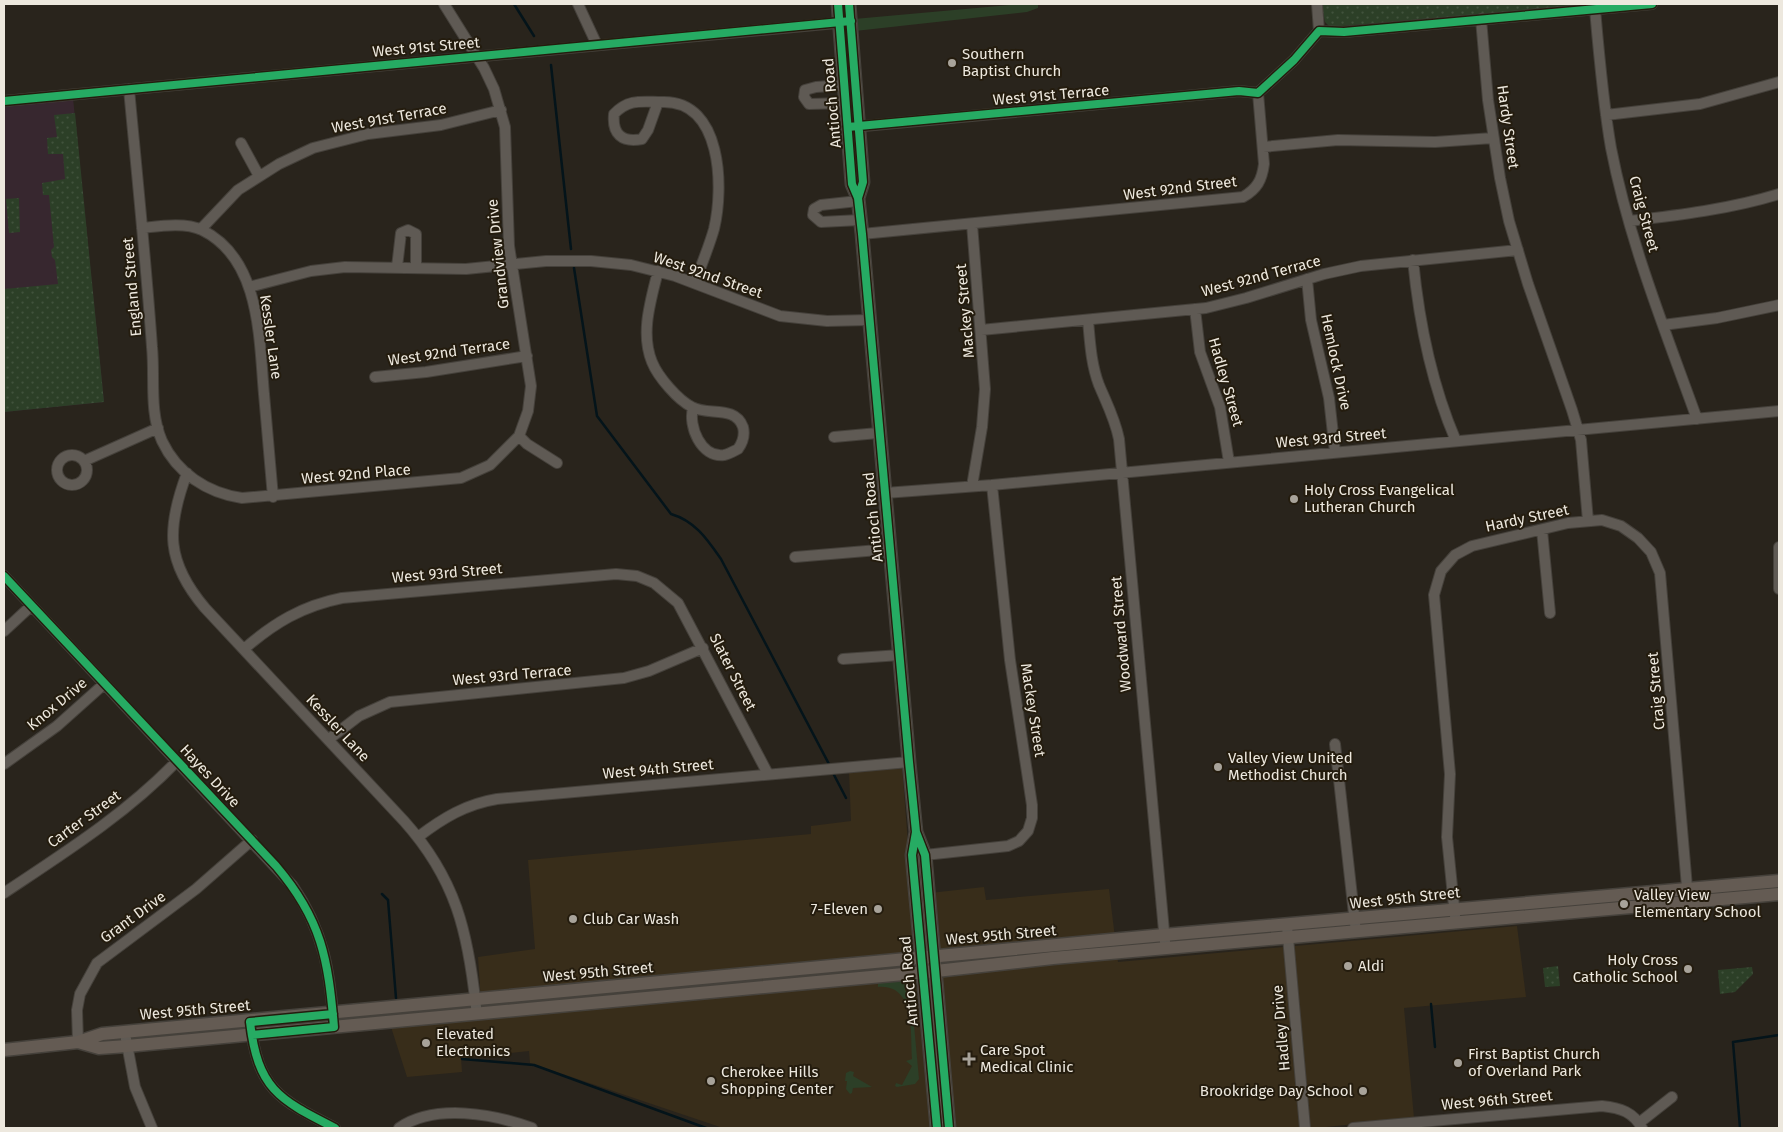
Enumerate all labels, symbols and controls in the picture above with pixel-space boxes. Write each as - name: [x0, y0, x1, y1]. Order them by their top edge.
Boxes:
- street label: West 91st Street: [371, 33, 481, 61]
- place label: Southern Baptist Church: [962, 45, 1061, 80]
- street label: Antioch Road: [819, 57, 845, 149]
- marker: Southern Baptist Church: [946, 57, 958, 69]
- street label: West 91st Terrace: [992, 81, 1110, 109]
- street label: Hardy Street: [1493, 84, 1523, 171]
- street label: West 91st Terrace: [330, 99, 448, 137]
- street label: West 92nd Street: [1122, 172, 1238, 204]
- street label: Craig Street: [1625, 174, 1663, 255]
- street label: Grandview Drive: [483, 198, 513, 310]
- street label: England Street: [119, 236, 145, 337]
- street label: West 92nd Street: [651, 248, 765, 302]
- street label: West 92nd Terrace: [1199, 251, 1323, 301]
- street label: Mackey Street: [952, 262, 978, 359]
- street label: Kessler Lane: [256, 293, 286, 381]
- street label: Hemlock Drive: [1317, 312, 1355, 412]
- street label: West 92nd Terrace: [387, 335, 511, 369]
- street label: Hadley Street: [1205, 335, 1247, 429]
- street label: West 93rd Street: [1275, 424, 1388, 452]
- street label: West 92nd Place: [301, 460, 411, 488]
- street label: Antioch Road: [859, 471, 887, 563]
- place label: Holy Cross Evangelical Lutheran Church: [1304, 481, 1455, 516]
- marker: Holy Cross Evangelical Lutheran Church: [1288, 493, 1300, 505]
- street label: Hardy Street: [1484, 500, 1571, 536]
- street label: West 93rd Street: [391, 559, 504, 587]
- street label: Woodward Street: [1107, 575, 1135, 693]
- street label: Slater Street: [706, 630, 760, 714]
- street label: Craig Street: [1644, 651, 1668, 731]
- street label: West 93rd Terrace: [452, 661, 572, 689]
- street label: Mackey Street: [1017, 662, 1049, 759]
- street label: Knox Drive: [23, 674, 91, 734]
- street label: Kessler Lane: [302, 691, 374, 765]
- street label: Hayes Drive: [176, 741, 244, 811]
- place label: Valley View United Methodist Church: [1228, 749, 1353, 784]
- street label: West 94th Street: [602, 755, 715, 783]
- marker: Valley View United Methodist Church: [1212, 761, 1224, 773]
- street label: Carter Street: [44, 786, 125, 852]
- street label: West 95th Street: [1349, 883, 1462, 913]
- place label: Valley View Elementary School: [1634, 886, 1762, 921]
- street label: Grant Drive: [97, 887, 169, 947]
- marker: Valley View Elementary School: [1618, 898, 1630, 910]
- place label: 7-Eleven: [811, 900, 868, 918]
- marker: 7-Eleven: [872, 903, 884, 915]
- place label: Club Car Wash: [583, 910, 679, 928]
- marker: Club Car Wash: [567, 913, 579, 925]
- street label: West 95th Street: [945, 921, 1058, 949]
- street label: Antioch Road: [896, 935, 922, 1027]
- place label: Holy Cross Catholic School: [1573, 951, 1679, 986]
- place label: Aldi: [1358, 957, 1384, 975]
- street label: West 95th Street: [542, 958, 655, 986]
- marker: Aldi: [1342, 960, 1354, 972]
- marker: Holy Cross Catholic School: [1682, 963, 1694, 975]
- street label: Hadley Drive: [1268, 984, 1294, 1072]
- street label: West 95th Street: [139, 996, 252, 1024]
- place label: Elevated Electronics: [436, 1025, 510, 1060]
- marker: Elevated Electronics: [420, 1037, 432, 1049]
- place label: Care Spot Medical Clinic: [980, 1041, 1074, 1076]
- place label: First Baptist Church of Overland Park: [1468, 1045, 1600, 1080]
- marker: Care Spot Medical Clinic: [962, 1052, 976, 1066]
- marker: First Baptist Church of Overland Park: [1452, 1057, 1464, 1069]
- place label: Cherokee Hills Shopping Center: [721, 1063, 834, 1098]
- marker: Cherokee Hills Shopping Center: [705, 1075, 717, 1087]
- place label: Brookridge Day School: [1200, 1082, 1354, 1100]
- marker: Brookridge Day School: [1357, 1085, 1369, 1097]
- street label: West 96th Street: [1441, 1086, 1554, 1114]

